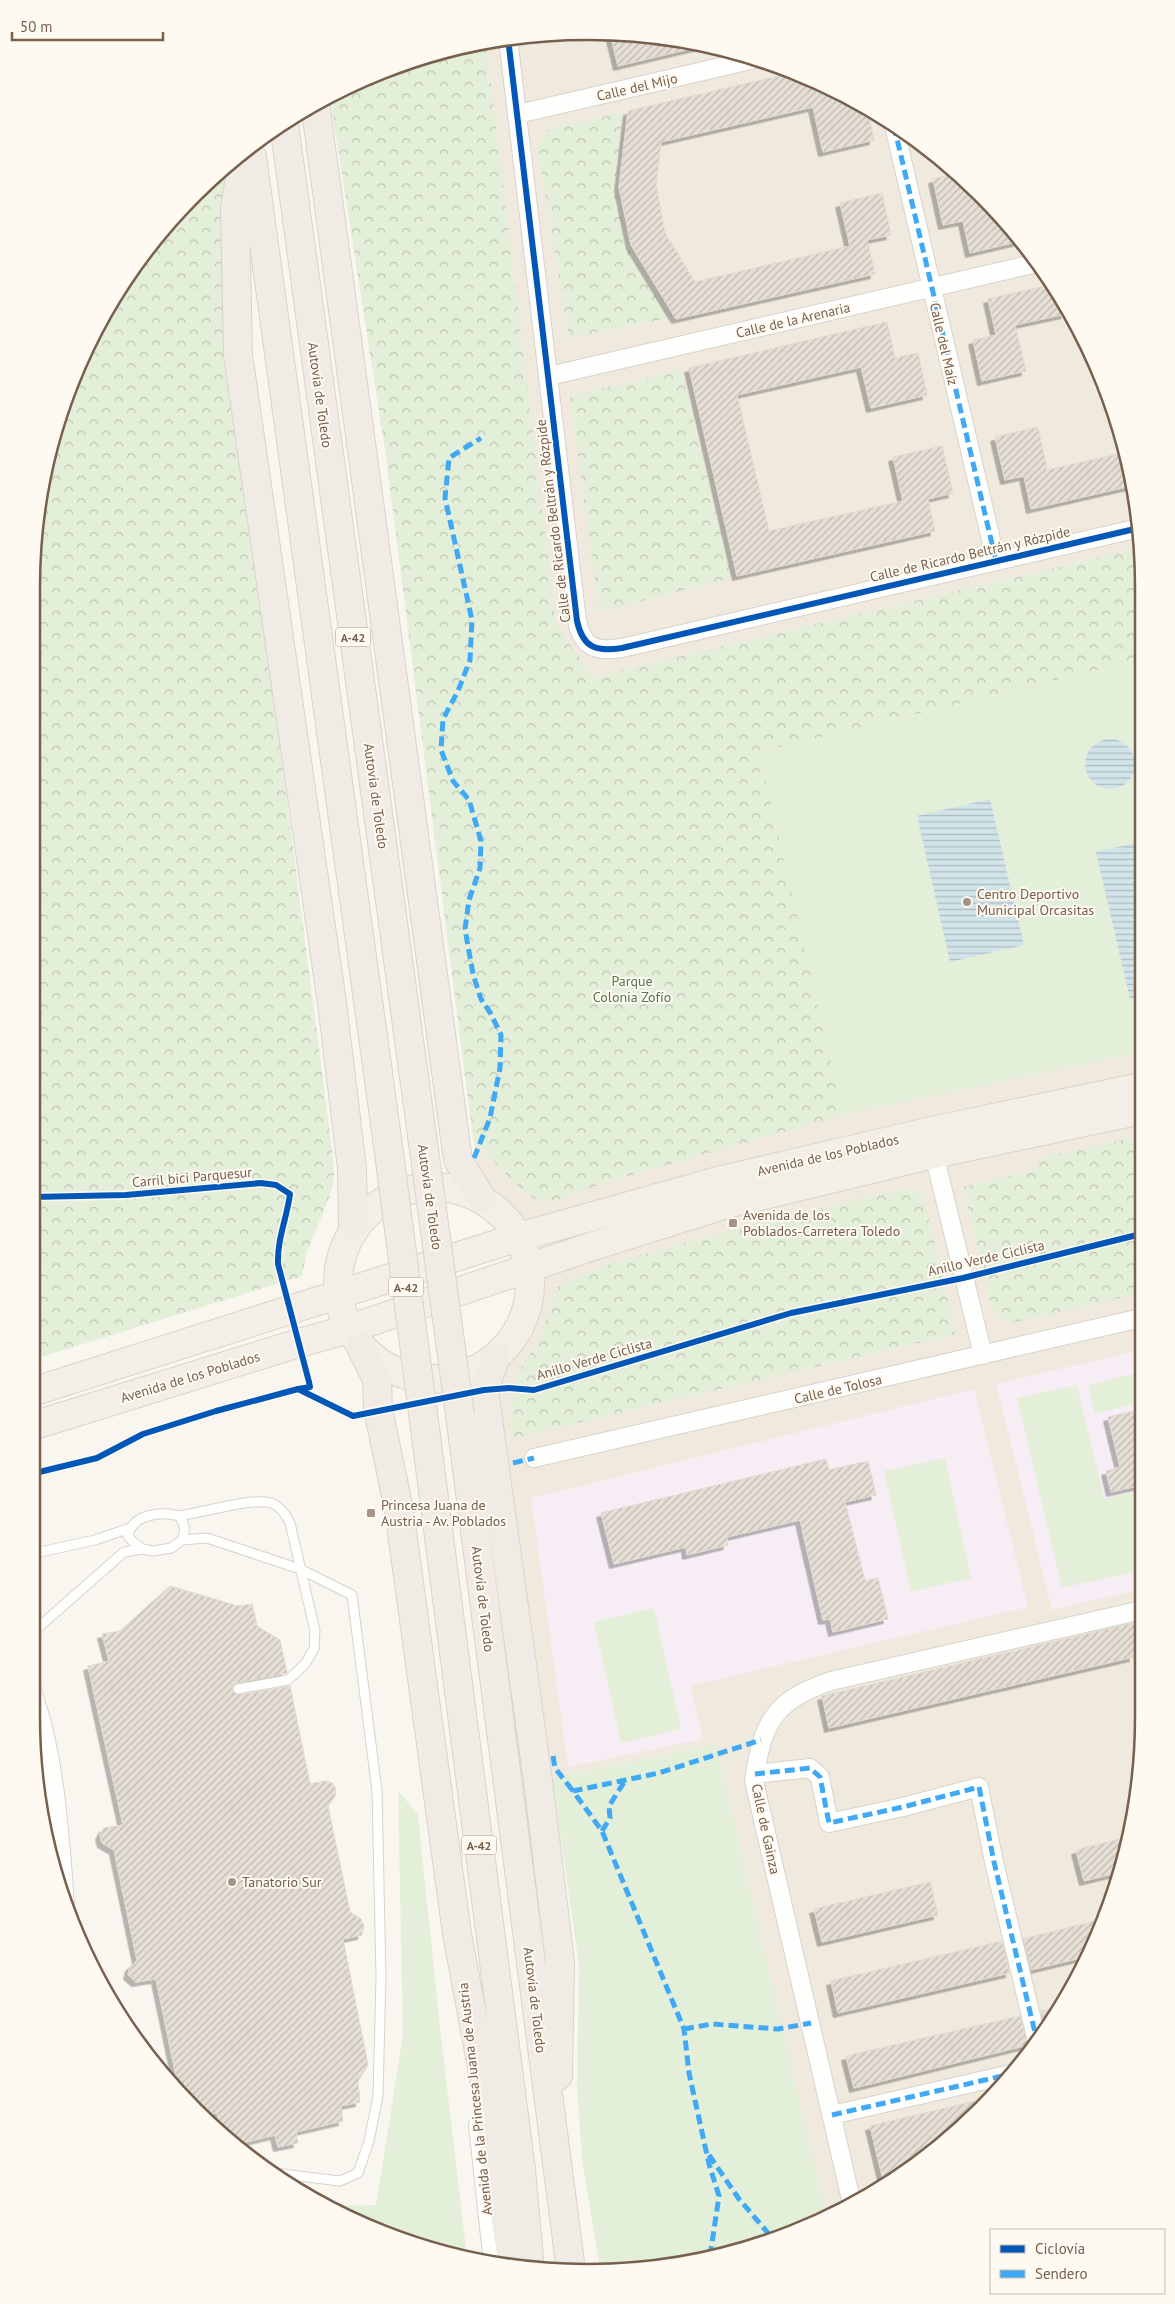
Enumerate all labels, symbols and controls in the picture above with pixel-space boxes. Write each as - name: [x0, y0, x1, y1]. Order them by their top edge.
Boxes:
- scale bar: [12, 10, 164, 42]
- text: 50 m: [20, 17, 53, 36]
- street label: Calle del Mijo: [595, 69, 679, 105]
- street label: Calle de la Arenaria: [734, 298, 852, 342]
- street label: Calle del Maíz: [926, 301, 962, 387]
- street label: Autovía de Toledo: [304, 341, 336, 449]
- street label: Calle de Ricardo Beltrán y Rózpide: [532, 418, 574, 624]
- street label: Calle de Ricardo Beltrán y Rózpide: [868, 522, 1072, 586]
- road number: A-42: [336, 628, 370, 646]
- street label: Autovía de Toledo: [360, 742, 392, 850]
- place label: Centro Deportivo Municipal Orcasitas: [977, 885, 1094, 919]
- marker: Centro Deportivo Municipal Orcasitas: [961, 896, 973, 908]
- park label: Parque Colonia Zofío: [593, 972, 671, 1006]
- street label: Avenida de los Poblados: [755, 1130, 901, 1180]
- street label: Autovía de Toledo: [414, 1143, 446, 1251]
- street label: Carril bici Parquesur: [131, 1163, 253, 1191]
- place label: Avenida de los Poblados-Carretera Toledo: [743, 1206, 900, 1240]
- marker: Avenida de los Poblados-Carretera Toledo: [727, 1217, 739, 1229]
- street label: Anillo Verde Ciclista: [926, 1236, 1046, 1280]
- road number: A-42: [388, 1277, 424, 1296]
- street label: Anillo Verde Ciclista: [534, 1334, 654, 1384]
- street label: Avenida de los Poblados: [118, 1347, 262, 1407]
- street label: Calle de Tolosa: [792, 1370, 884, 1408]
- place label: Princesa Juana de Austria - Av. Poblados: [381, 1496, 506, 1530]
- marker: Princesa Juana de Austria - Av. Poblados: [365, 1507, 377, 1519]
- street label: Autovía de Toledo: [468, 1545, 498, 1653]
- street label: Calle de Gainza: [748, 1782, 784, 1876]
- road number: A-42: [462, 1836, 496, 1854]
- place label: Tanatorio Sur: [242, 1873, 322, 1891]
- marker: Tanatorio Sur: [226, 1876, 238, 1888]
- street label: Autovía de Toledo: [520, 1946, 550, 2054]
- street label: Avenida de la Princesa Juana de Austria: [454, 1982, 496, 2216]
- legend: [990, 2229, 1165, 2294]
- text: Ciclovía: [1035, 2239, 1085, 2258]
- text: Sendero: [1035, 2264, 1088, 2283]

